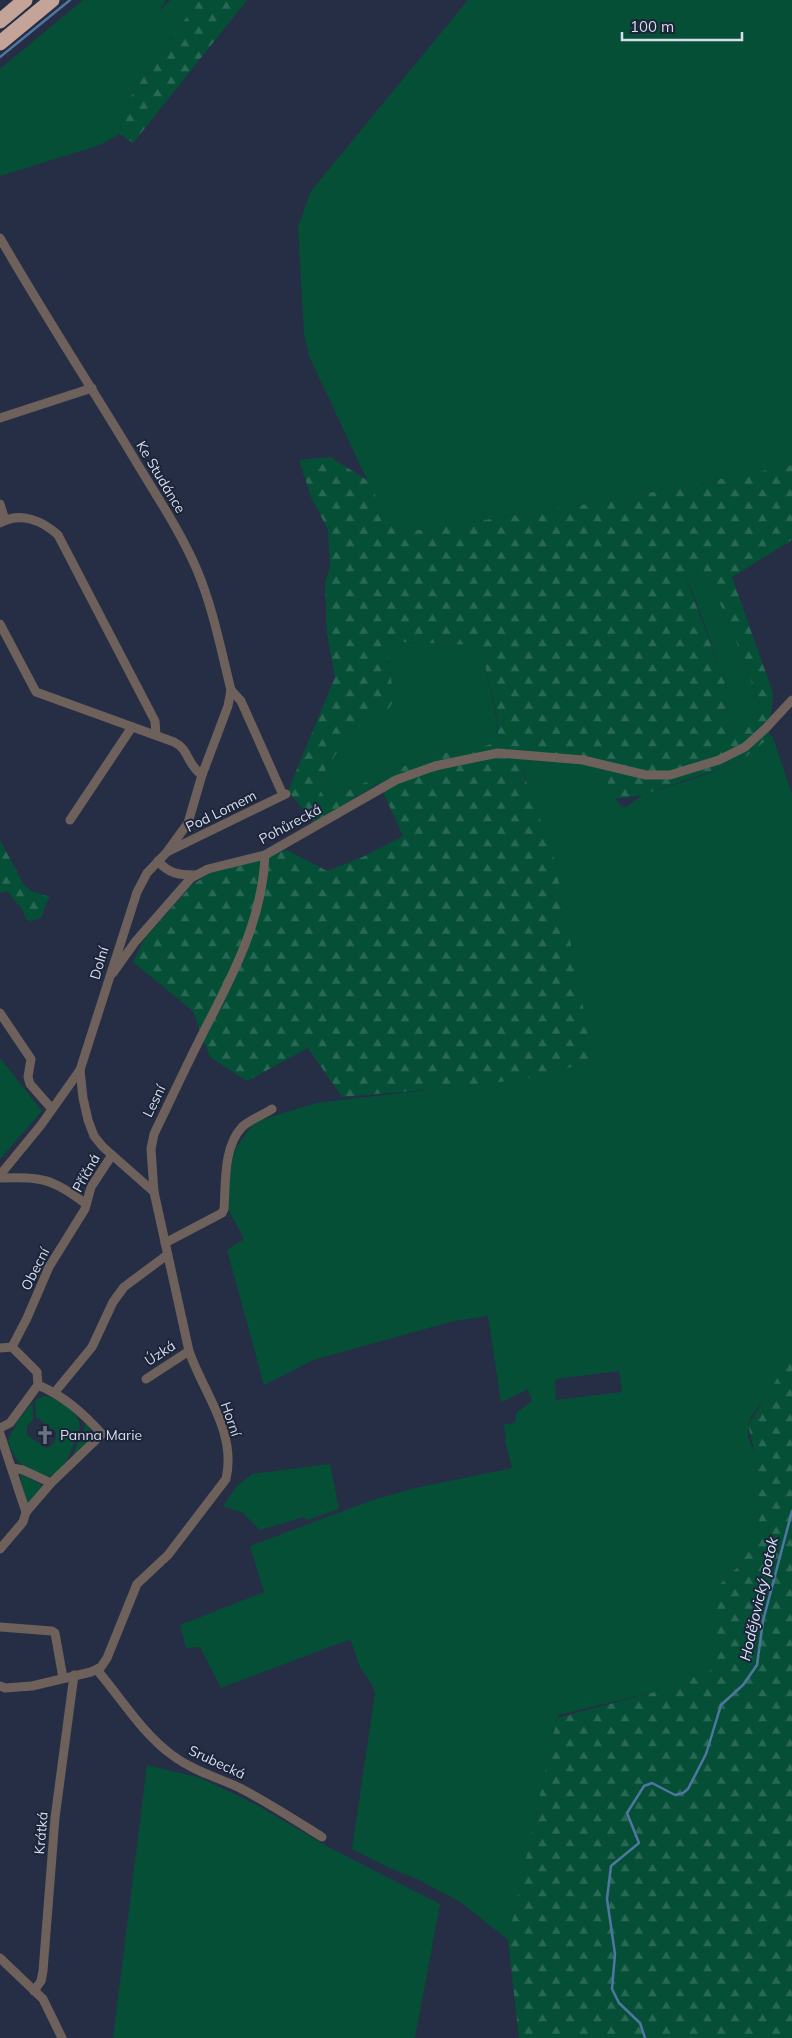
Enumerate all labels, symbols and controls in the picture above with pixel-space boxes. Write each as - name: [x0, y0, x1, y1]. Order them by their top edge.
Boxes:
- scale bar: [622, 10, 742, 42]
- text: 100 m: [630, 17, 674, 36]
- street label: Ke Studánce: [132, 438, 190, 516]
- street label: Pod Lomem: [183, 786, 259, 836]
- street label: Pohůrecká: [256, 800, 324, 848]
- street label: Dolní: [86, 944, 113, 982]
- street label: Lesní: [139, 1081, 170, 1120]
- street label: Příčná: [68, 1151, 104, 1195]
- street label: Obecní: [17, 1244, 54, 1293]
- street label: Úzká: [141, 1336, 179, 1370]
- street label: Horní: [217, 1399, 245, 1439]
- church icon: Panna Marie: [34, 1424, 56, 1446]
- place label: Panna Marie: [60, 1426, 142, 1444]
- water label: Hodějovický potok: [735, 1534, 782, 1663]
- street label: Srubecká: [186, 1741, 248, 1783]
- street label: Krátká: [30, 1811, 52, 1855]

